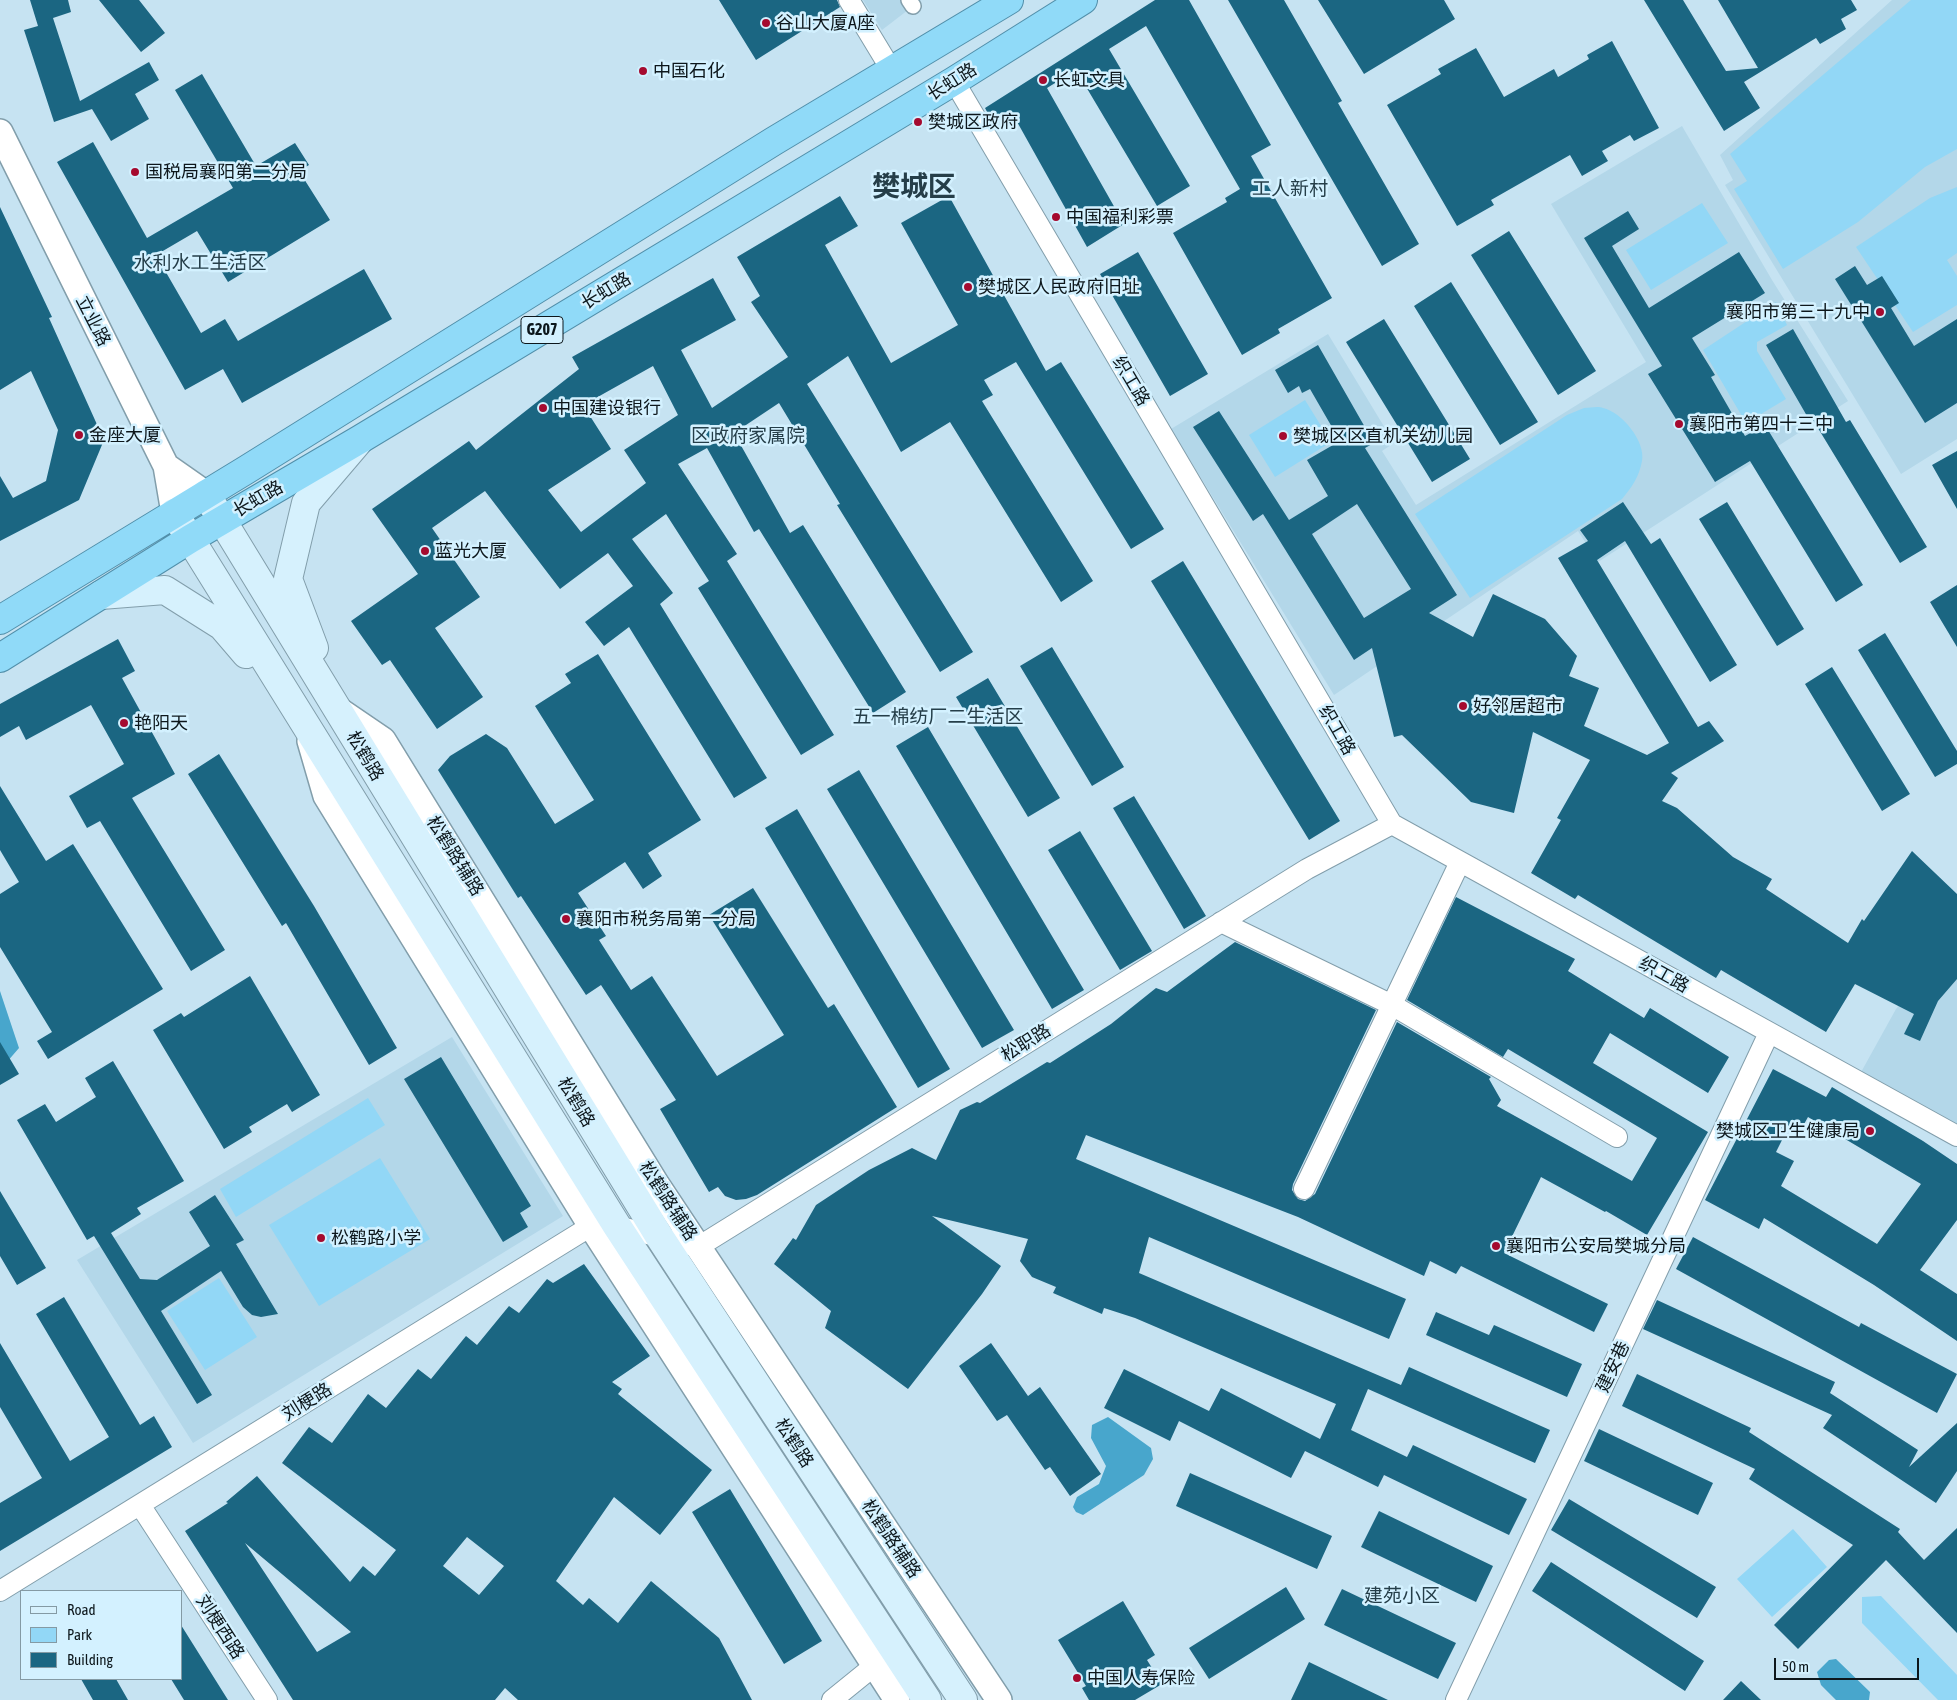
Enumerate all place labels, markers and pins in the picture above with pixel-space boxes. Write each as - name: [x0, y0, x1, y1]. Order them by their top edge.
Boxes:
- place label: 谷山大厦A座: [776, 12, 875, 34]
- marker: 谷山大厦A座: [760, 17, 772, 29]
- place label: 中国石化: [653, 60, 725, 82]
- marker: 中国石化: [637, 65, 649, 77]
- place label: 长虹文具: [1053, 69, 1125, 91]
- marker: 长虹文具: [1037, 74, 1049, 86]
- place label: 樊城区政府: [928, 111, 1018, 133]
- marker: 樊城区政府: [912, 116, 924, 128]
- place label: 国税局襄阳第二分局: [145, 161, 307, 183]
- marker: 国税局襄阳第二分局: [129, 166, 141, 178]
- place label: 中国福利彩票: [1066, 206, 1174, 228]
- marker: 中国福利彩票: [1050, 211, 1062, 223]
- place label: 樊城区人民政府旧址: [978, 276, 1140, 298]
- marker: 樊城区人民政府旧址: [962, 281, 974, 293]
- place label: 襄阳市第三十九中: [1726, 301, 1870, 323]
- marker: 襄阳市第三十九中: [1874, 306, 1886, 318]
- place label: 中国建设银行: [553, 397, 661, 419]
- marker: 中国建设银行: [537, 402, 549, 414]
- place label: 襄阳市第四十三中: [1689, 413, 1833, 435]
- marker: 襄阳市第四十三中: [1673, 418, 1685, 430]
- place label: 金座大厦: [89, 424, 161, 446]
- place label: 樊城区区直机关幼儿园: [1293, 425, 1473, 447]
- marker: 金座大厦: [73, 429, 85, 441]
- marker: 樊城区区直机关幼儿园: [1277, 430, 1289, 442]
- place label: 蓝光大厦: [435, 540, 507, 562]
- marker: 蓝光大厦: [419, 545, 431, 557]
- place label: 好邻居超市: [1473, 695, 1563, 717]
- marker: 好邻居超市: [1457, 700, 1469, 712]
- place label: 艳阳天: [134, 712, 188, 734]
- marker: 艳阳天: [118, 717, 130, 729]
- place label: 襄阳市税务局第一分局: [576, 908, 756, 930]
- marker: 襄阳市税务局第一分局: [560, 913, 572, 925]
- place label: 樊城区卫生健康局: [1716, 1120, 1860, 1142]
- marker: 樊城区卫生健康局: [1864, 1125, 1876, 1137]
- place label: 松鹤路小学: [331, 1227, 421, 1249]
- marker: 松鹤路小学: [315, 1232, 327, 1244]
- place label: 襄阳市公安局樊城分局: [1506, 1235, 1686, 1257]
- marker: 襄阳市公安局樊城分局: [1490, 1240, 1502, 1252]
- place label: 中国人寿保险: [1087, 1667, 1195, 1689]
- marker: 中国人寿保险: [1071, 1672, 1083, 1684]

